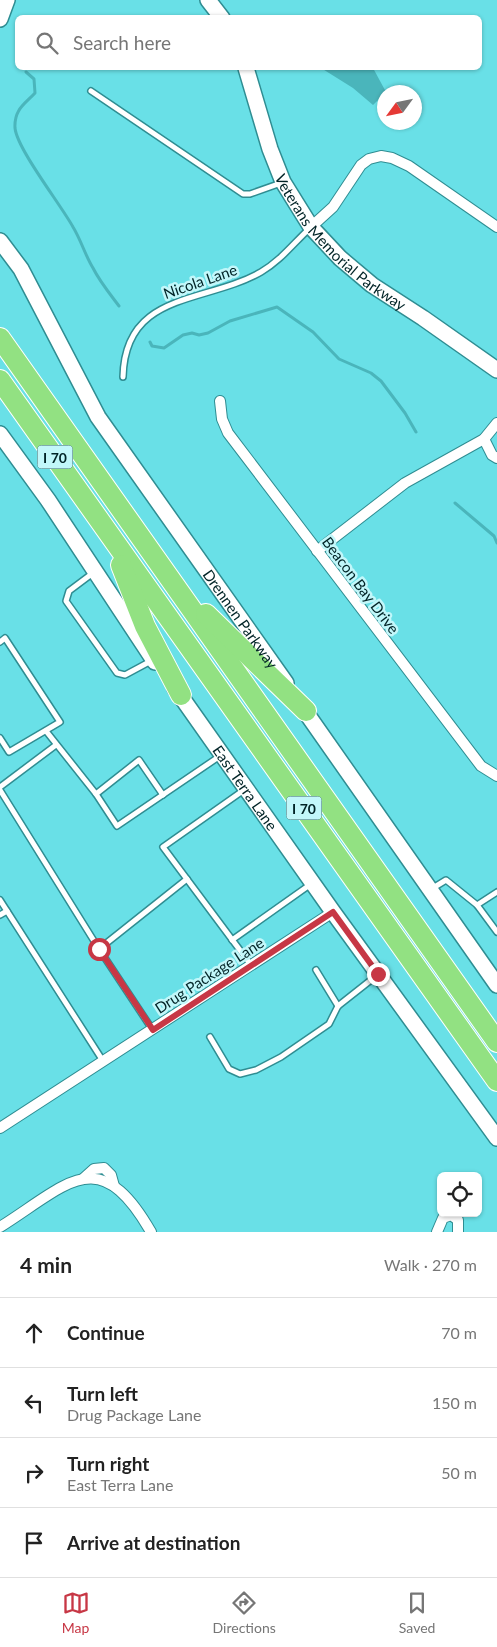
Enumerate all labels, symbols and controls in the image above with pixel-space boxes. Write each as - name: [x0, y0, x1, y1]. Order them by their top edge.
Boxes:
- search box: [15, 15, 482, 70]
- icon: search: [33, 29, 61, 57]
- text: Search here: [73, 31, 171, 54]
- north arrow: [377, 85, 422, 130]
- street label: Veterans Memorial Parkway: [272, 171, 410, 314]
- street label: Nicola Lane: [161, 260, 239, 302]
- road number: I 70: [38, 446, 72, 468]
- street label: Beacon Bay Drive: [319, 533, 403, 637]
- street label: Drennen Parkway: [199, 566, 282, 672]
- street label: East Terra Lane: [209, 742, 282, 834]
- road number: I 70: [286, 796, 322, 820]
- street label: Drug Package Lane: [151, 933, 267, 1017]
- route start: [88, 938, 111, 961]
- route end: [367, 963, 390, 986]
- map controls: [437, 1172, 482, 1217]
- button: locate: [437, 1172, 482, 1217]
- text: 4 min: [20, 1252, 72, 1277]
- text: Walk · 270 m: [384, 1255, 477, 1274]
- icon: ahead: [20, 1319, 48, 1347]
- text: Continue: [67, 1321, 145, 1344]
- text: 70 m: [441, 1323, 477, 1342]
- text: Turn left: [67, 1382, 138, 1405]
- icon: left: [20, 1389, 48, 1417]
- text: 150 m: [432, 1393, 477, 1412]
- text: Drug Package Lane: [67, 1405, 201, 1424]
- text: Turn right: [67, 1452, 149, 1475]
- icon: right: [20, 1459, 48, 1487]
- text: 50 m: [441, 1463, 477, 1482]
- text: East Terra Lane: [67, 1475, 173, 1494]
- icon: arrive: [20, 1529, 48, 1557]
- text: Arrive at destination: [67, 1531, 240, 1554]
- tab: Map: [62, 1589, 90, 1636]
- tab: Directions: [213, 1589, 276, 1636]
- tab: Saved: [399, 1589, 435, 1636]

